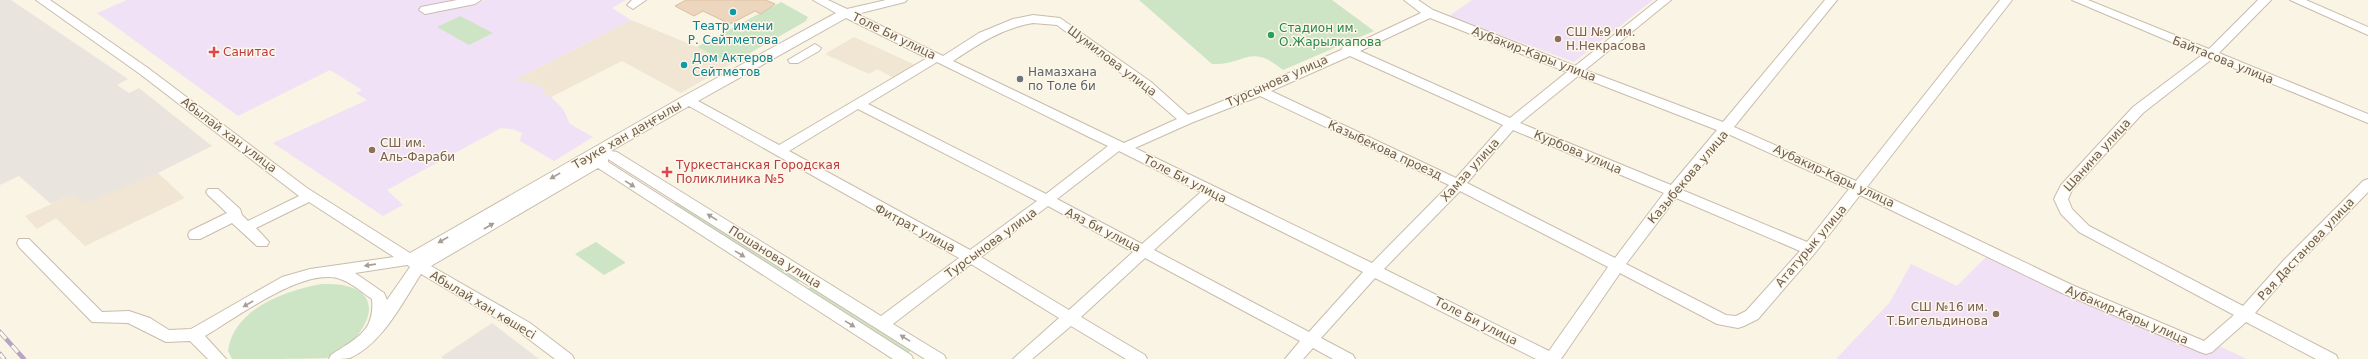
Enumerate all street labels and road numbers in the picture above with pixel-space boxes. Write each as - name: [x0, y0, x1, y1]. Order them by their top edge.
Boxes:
- street label: Толе Би улица: [849, 9, 938, 62]
- street label: Шумилова улица: [1065, 23, 1159, 99]
- street label: Аубакир-Кары улица: [1470, 24, 1598, 84]
- street label: Байтасова улица: [2170, 33, 2276, 87]
- street label: Турсынова улица: [1223, 52, 1330, 110]
- street label: Абылай хан улица: [178, 95, 280, 175]
- street label: Тәуке хан даңғылы: [569, 98, 684, 172]
- street label: Шанина улица: [2061, 116, 2133, 194]
- street label: Казыбекова проезд: [1326, 117, 1444, 183]
- street label: Курбова улица: [1532, 127, 1624, 177]
- street label: Казыбекова улица: [1645, 128, 1731, 226]
- street label: Хамза улица: [1438, 135, 1502, 205]
- street label: Аубакир-Кары улица: [1771, 142, 1897, 210]
- street label: Толе Би улица: [1140, 152, 1229, 206]
- street label: Рая Дастанова улица: [2255, 195, 2357, 303]
- street label: Фитрат улица: [872, 201, 958, 255]
- street label: Ататурык улица: [1773, 202, 1849, 290]
- street label: Турсынова улица: [942, 205, 1039, 281]
- street label: Аяз би улица: [1063, 205, 1143, 255]
- street label: Пошанова улица: [726, 223, 824, 291]
- street label: Абылай хан көшесі: [428, 268, 538, 342]
- street label: Аубакир-Кары улица: [2064, 283, 2190, 347]
- street label: Толе Би улица: [1431, 294, 1520, 348]

